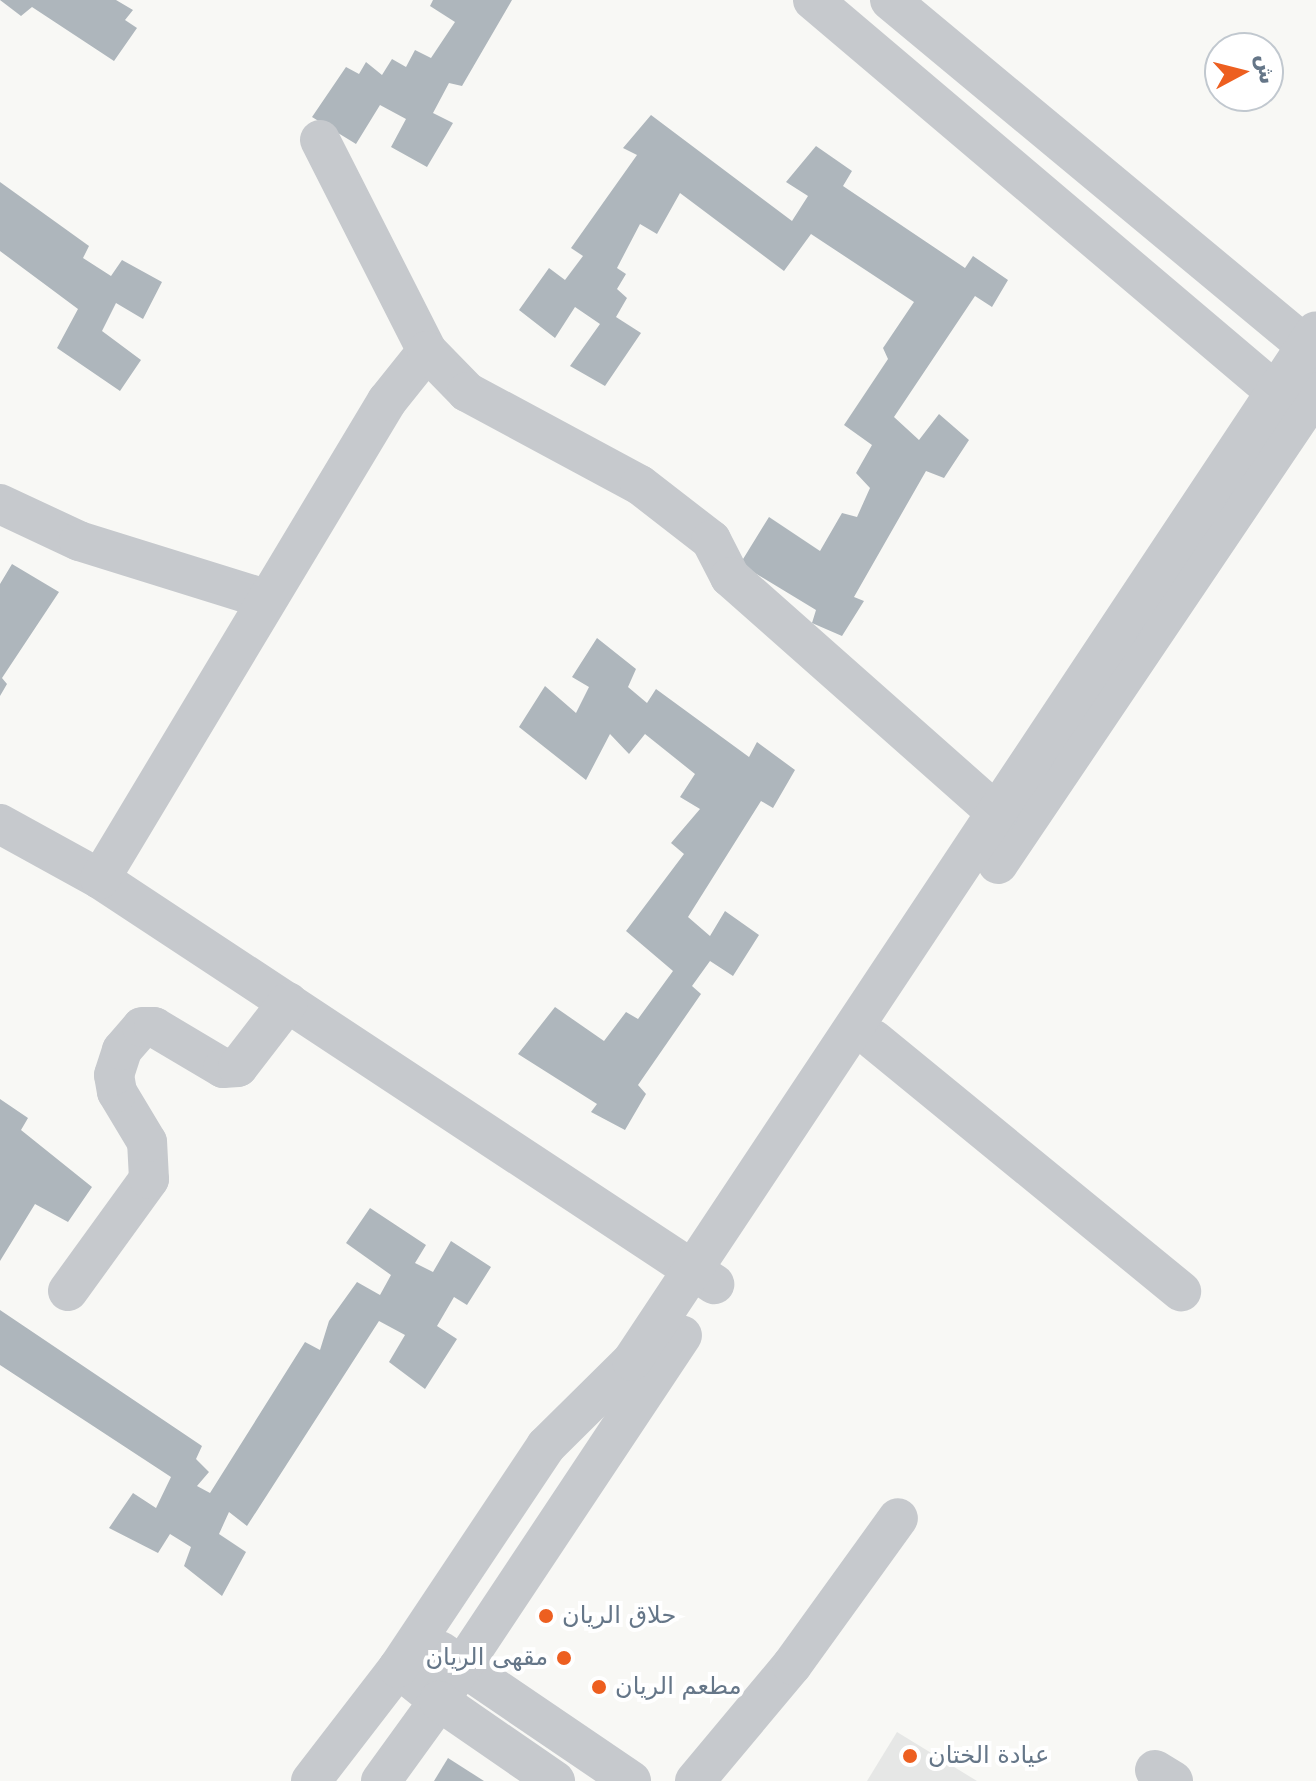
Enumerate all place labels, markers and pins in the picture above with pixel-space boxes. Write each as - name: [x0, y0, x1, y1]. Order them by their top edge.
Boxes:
- place label: حلاق الريان: [562, 1602, 676, 1630]
- marker: حلاق الريان: [537, 1607, 555, 1625]
- place label: مقهى الريان: [425, 1644, 548, 1672]
- marker: مقهى الريان: [555, 1649, 573, 1667]
- place label: مطعم الريان: [615, 1673, 742, 1701]
- marker: مطعم الريان: [590, 1678, 608, 1696]
- place label: عيادة الختان: [928, 1742, 1049, 1770]
- marker: عيادة الختان: [899, 1745, 921, 1767]

